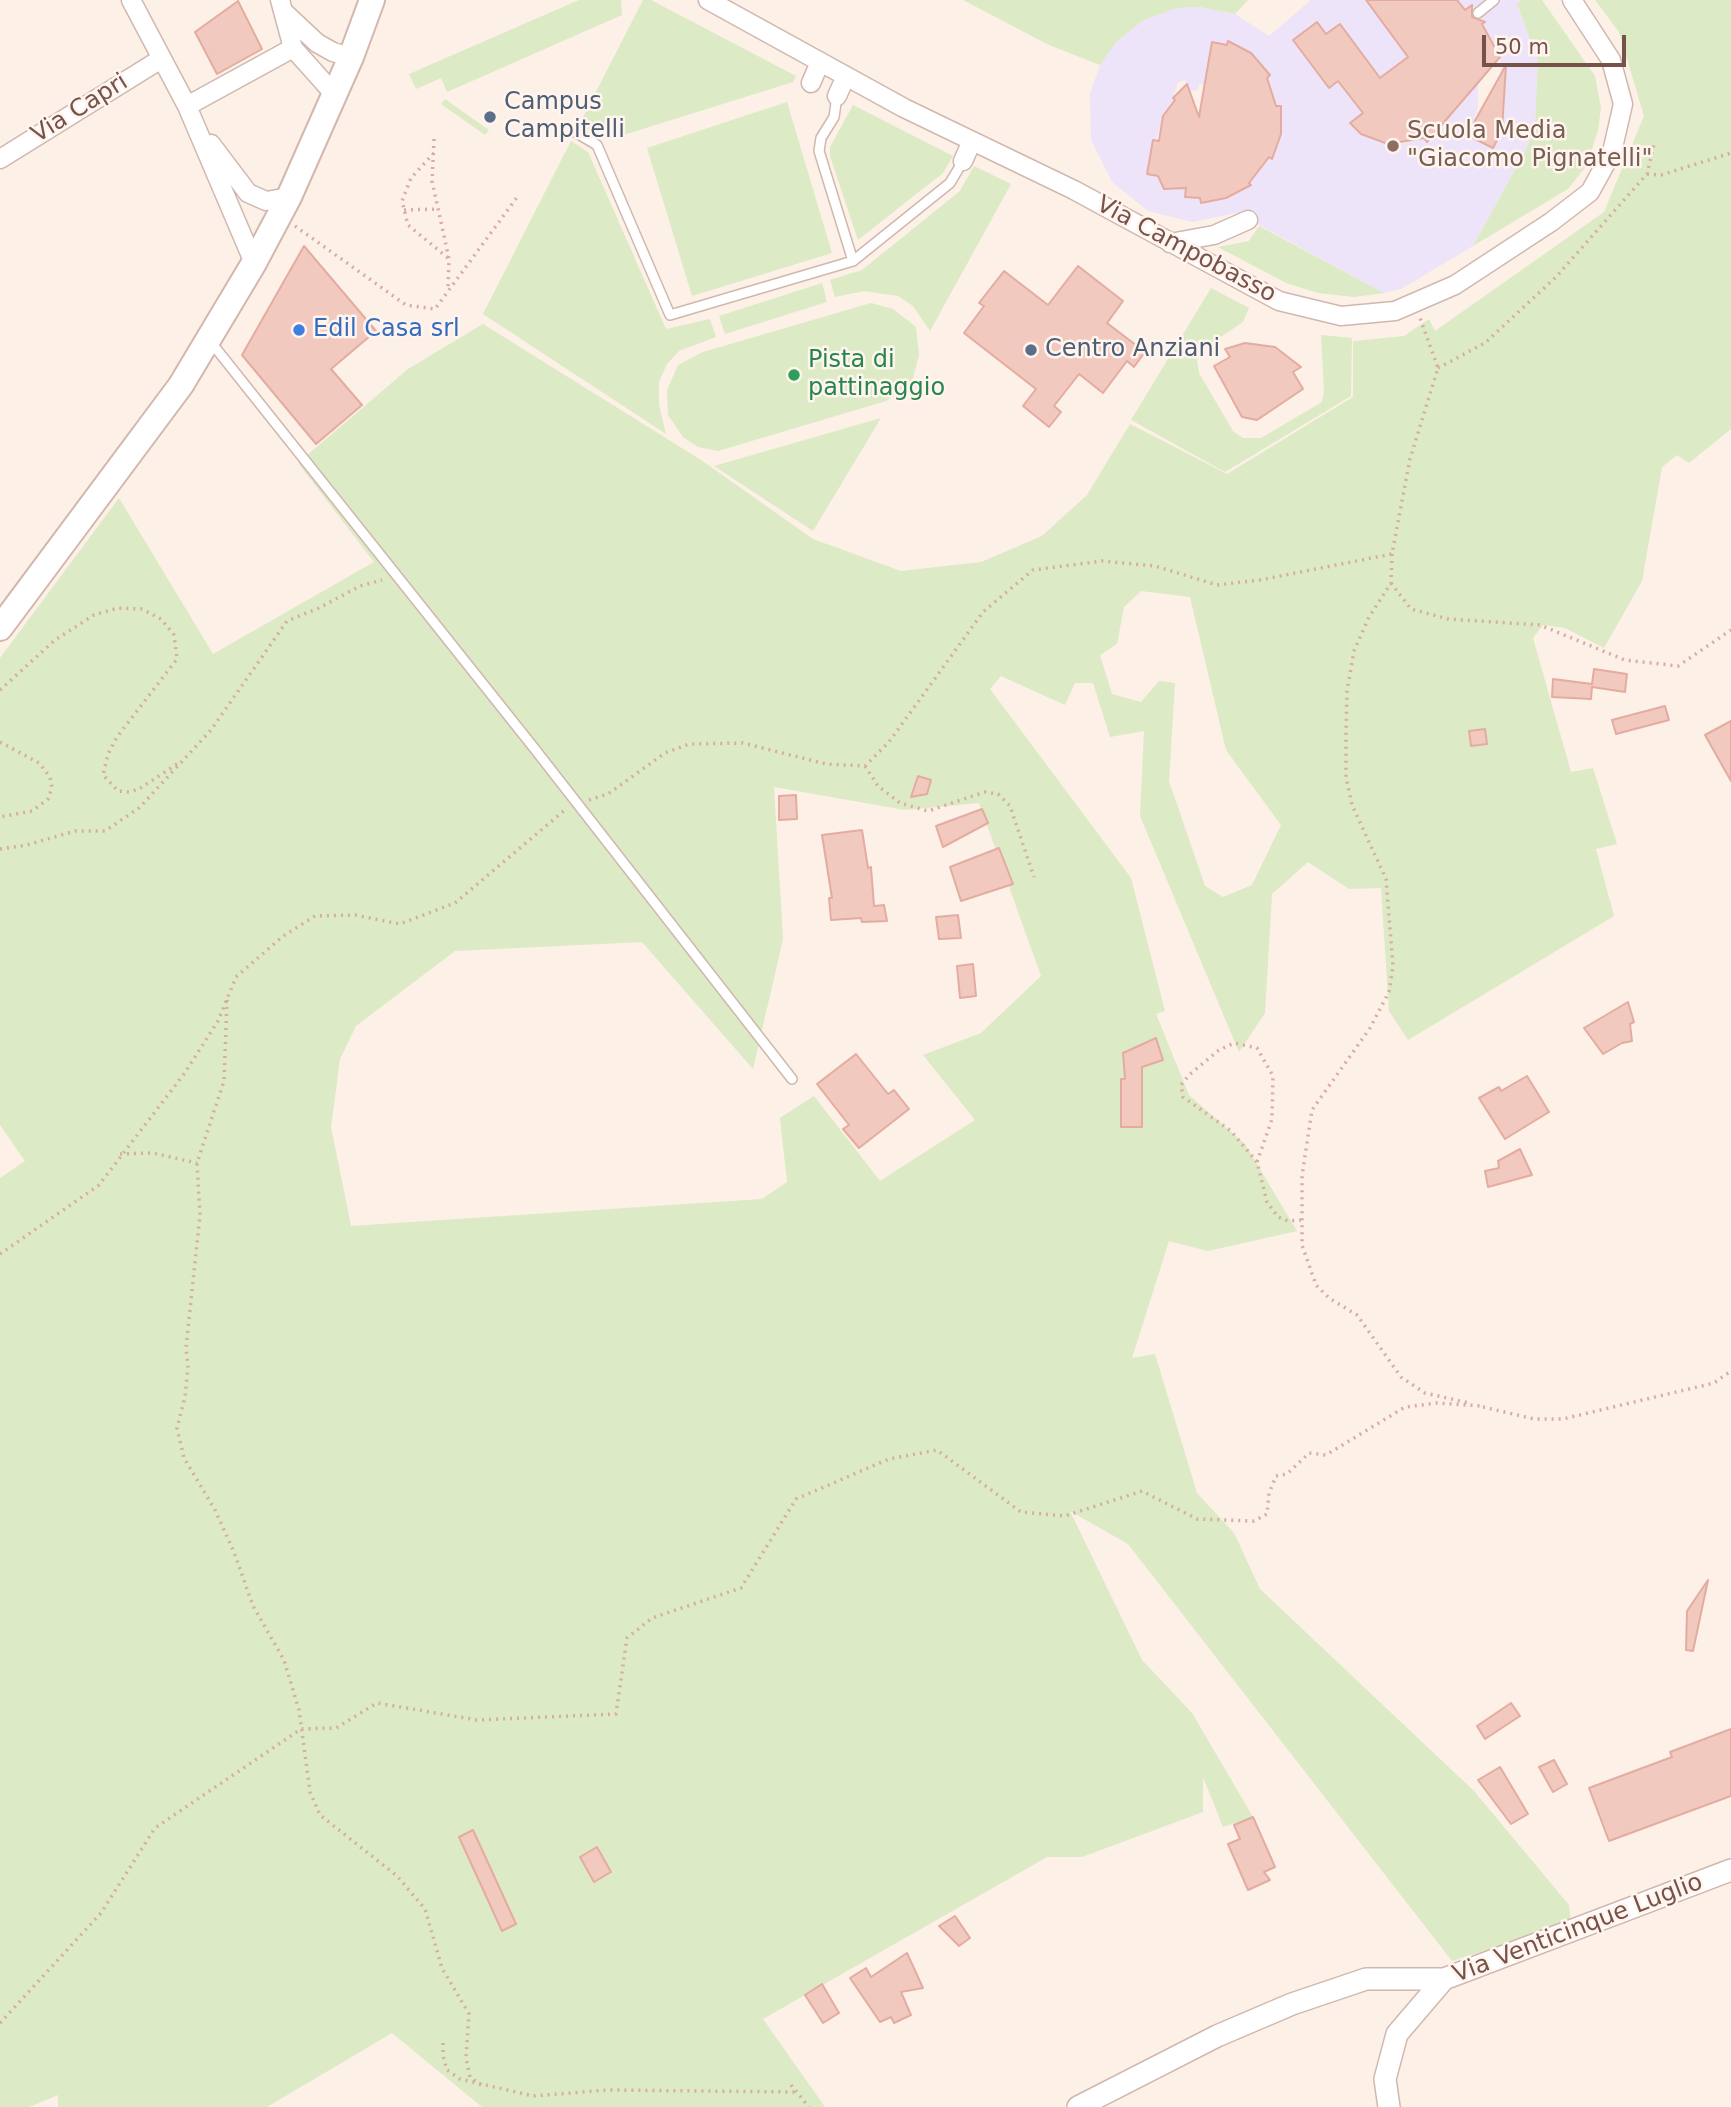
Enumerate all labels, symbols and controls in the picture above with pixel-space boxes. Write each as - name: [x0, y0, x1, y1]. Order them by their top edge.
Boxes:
- scale bar: [1486, 21, 1630, 65]
- text: 50 m: [1495, 35, 1549, 59]
- street label: Via Capri: [27, 68, 133, 150]
- place label: Campus Campitelli: [504, 89, 625, 145]
- marker: Campus Campitelli: [482, 109, 498, 125]
- place label: Scuola Media "Giacomo Pignatelli": [1407, 118, 1653, 174]
- marker: Scuola Media "Giacomo Pignatelli": [1385, 138, 1401, 154]
- street label: Via Campobasso: [1091, 191, 1281, 309]
- place label: Edil Casa srl: [313, 316, 460, 344]
- marker: Edil Casa srl: [291, 322, 307, 338]
- place label: Centro Anziani: [1045, 336, 1220, 364]
- marker: Centro Anziani: [1023, 342, 1039, 358]
- place label: Pista di pattinaggio: [808, 347, 945, 403]
- marker: Pista di pattinaggio: [786, 367, 802, 383]
- street label: Via Venticinque Luglio: [1449, 1868, 1707, 1990]

